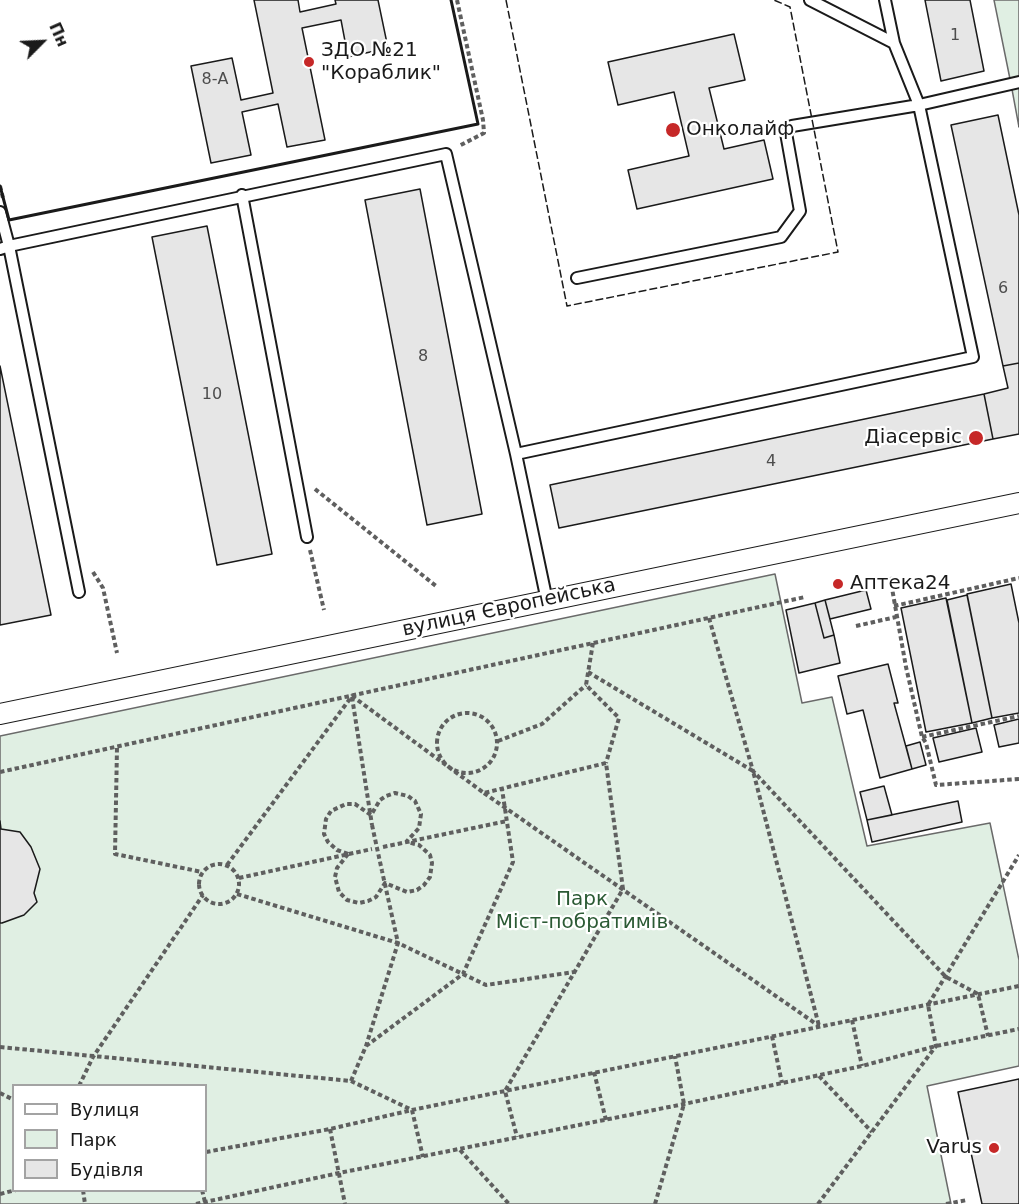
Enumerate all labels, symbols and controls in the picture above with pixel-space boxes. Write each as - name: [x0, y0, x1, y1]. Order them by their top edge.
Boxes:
- north arrow: [12, 12, 72, 72]
- text: Пн: [45, 19, 73, 50]
- house number: 1: [950, 26, 960, 46]
- place label: ЗДО №21 "Кораблик": [321, 39, 441, 86]
- marker: ЗДО №21 "Кораблик": [302, 55, 316, 69]
- house number: 8-А: [202, 70, 228, 90]
- place label: Онколайф: [686, 118, 794, 142]
- marker: Онколайф: [664, 121, 682, 139]
- house number: 6: [998, 279, 1008, 299]
- house number: 8: [418, 347, 428, 367]
- house number: 10: [202, 385, 222, 405]
- place label: Діасервіс: [864, 426, 962, 450]
- marker: Діасервіс: [967, 429, 985, 447]
- house number: 4: [766, 452, 776, 472]
- place label: Аптека24: [850, 572, 950, 596]
- street label: вулиця Європейська: [400, 574, 618, 642]
- marker: Аптека24: [831, 577, 845, 591]
- park label: Парк Міст-побратимів: [496, 888, 668, 935]
- legend: [12, 1084, 207, 1192]
- text: Вулиця: [70, 1099, 139, 1120]
- text: Парк: [70, 1129, 117, 1150]
- place label: Varus: [926, 1136, 982, 1160]
- marker: Varus: [987, 1141, 1001, 1155]
- text: Будівля: [70, 1159, 143, 1180]

